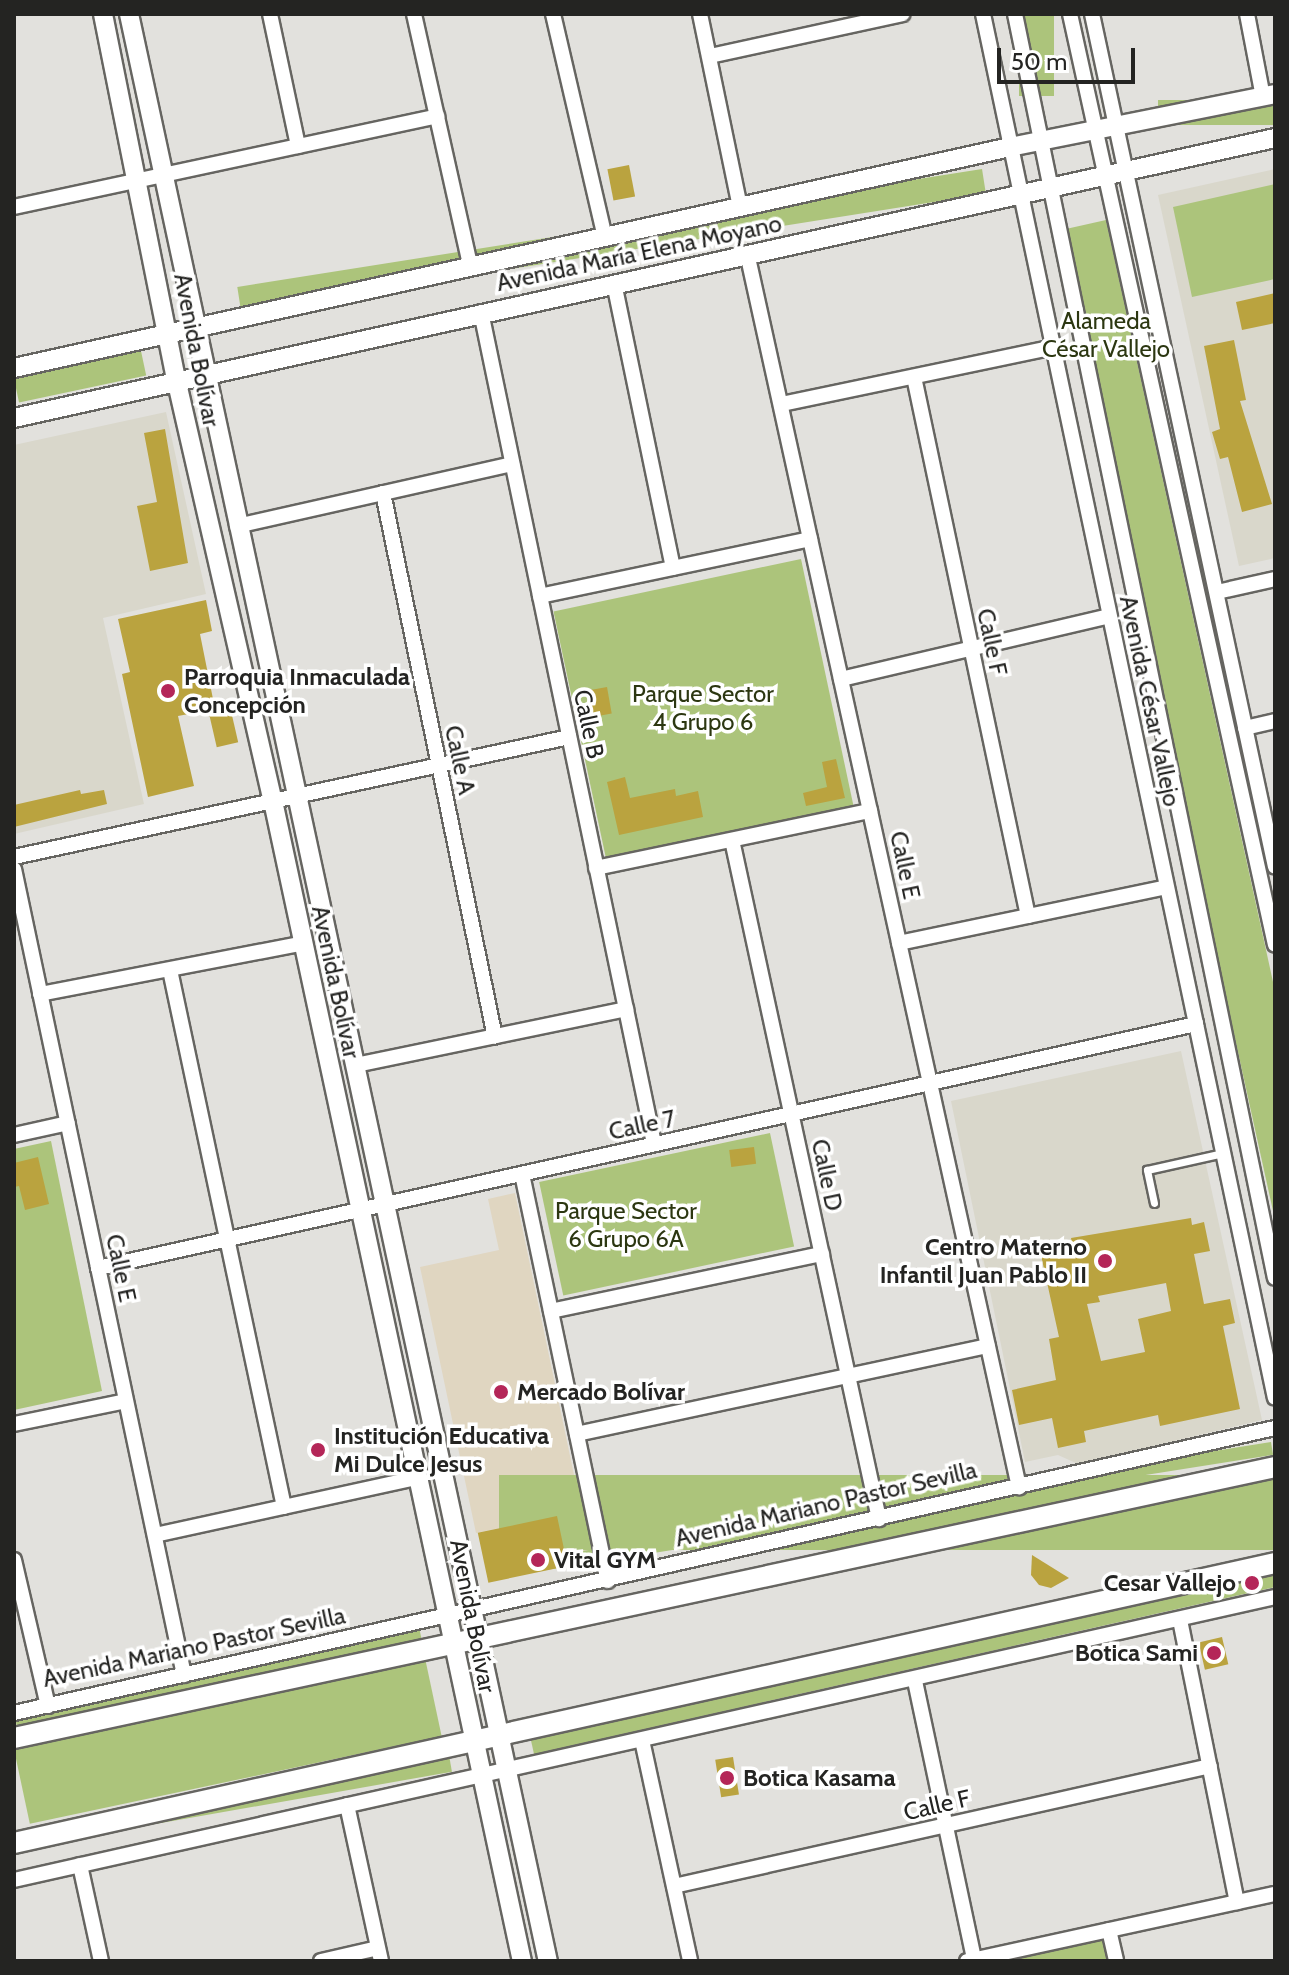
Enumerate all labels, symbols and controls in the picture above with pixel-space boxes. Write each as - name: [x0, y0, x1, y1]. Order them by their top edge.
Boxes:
- scale bar: [1001, 32, 1139, 82]
- text: 50 m: [1011, 47, 1067, 76]
- street label: Avenida María Elena Moyano: [494, 209, 784, 297]
- street label: Avenida Bolívar: [168, 271, 226, 429]
- park label: Alameda César Vallejo: [1042, 307, 1170, 363]
- street label: Avenida César Vallejo: [1114, 593, 1186, 809]
- street label: Calle F: [971, 606, 1013, 678]
- place label: Parroquia Inmaculada Concepción: [184, 663, 410, 719]
- park label: Parque Sector 4 Grupo 6: [632, 680, 774, 736]
- marker: Parroquia Inmaculada Concepción: [159, 682, 177, 700]
- street label: Calle B: [568, 687, 610, 761]
- street label: Calle A: [439, 723, 481, 797]
- street label: Calle E: [884, 829, 926, 901]
- street label: Avenida Bolívar: [306, 903, 366, 1061]
- street label: Calle 7: [606, 1104, 678, 1146]
- street label: Calle D: [805, 1136, 849, 1214]
- park label: Parque Sector 6 Grupo 6A: [555, 1197, 697, 1253]
- street label: Calle E: [100, 1232, 142, 1304]
- place label: Centro Materno Infantil Juan Pablo II: [880, 1233, 1087, 1289]
- marker: Centro Materno Infantil Juan Pablo II: [1094, 1250, 1116, 1272]
- place label: Mercado Bolívar: [517, 1378, 685, 1406]
- marker: Mercado Bolívar: [492, 1383, 510, 1401]
- place label: Institución Educativa Mi Dulce Jesus: [334, 1422, 549, 1478]
- marker: Institución Educativa Mi Dulce Jesus: [309, 1441, 327, 1459]
- street label: Avenida Mariano Pastor Sevilla: [672, 1455, 980, 1553]
- street label: Avenida Bolívar: [444, 1537, 502, 1695]
- place label: Vital GYM: [554, 1546, 656, 1574]
- marker: Vital GYM: [529, 1551, 547, 1569]
- place label: Cesar Vallejo: [1104, 1569, 1236, 1597]
- marker: Cesar Vallejo: [1243, 1574, 1261, 1592]
- street label: Avenida Mariano Pastor Sevilla: [40, 1601, 348, 1693]
- place label: Botica Sami: [1075, 1639, 1198, 1667]
- marker: Botica Sami: [1205, 1644, 1223, 1662]
- place label: Botica Kasama: [743, 1764, 896, 1792]
- marker: Botica Kasama: [718, 1769, 736, 1787]
- street label: Calle F: [901, 1783, 973, 1827]

